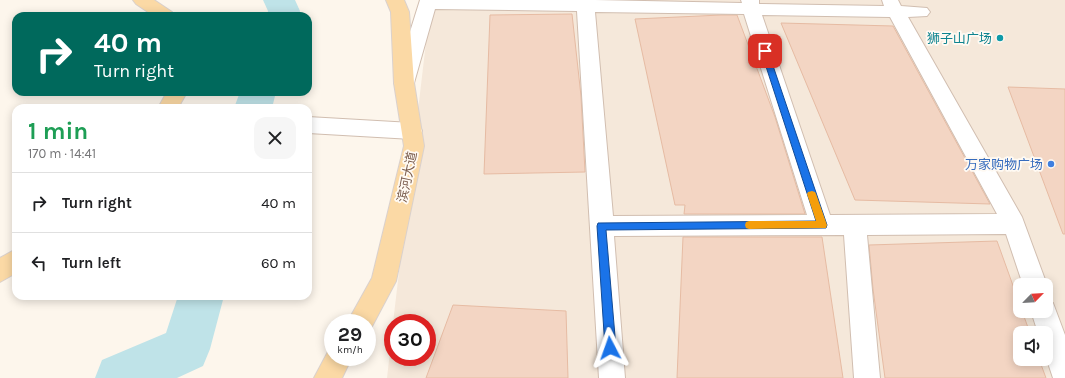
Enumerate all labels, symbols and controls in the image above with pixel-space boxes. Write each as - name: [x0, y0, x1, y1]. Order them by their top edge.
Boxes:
- text: 40 m: [94, 26, 162, 59]
- icon: right: [28, 28, 80, 80]
- place label: 狮子山广场: [927, 31, 992, 46]
- marker: 狮子山广场: [995, 33, 1005, 43]
- pin: [748, 34, 782, 68]
- icon: arrive: [754, 40, 776, 62]
- text: Turn right: [94, 60, 174, 82]
- text: 1 min: [28, 117, 88, 145]
- button: close: [254, 117, 296, 159]
- text: 170 m · 14:41: [28, 146, 96, 161]
- street label: 滨河大道: [394, 150, 420, 204]
- place label: 万家购物广场: [965, 157, 1043, 172]
- marker: 万家购物广场: [1046, 159, 1056, 169]
- icon: right: [28, 192, 50, 214]
- text: Turn right: [62, 194, 132, 212]
- text: 40 m: [261, 194, 296, 212]
- icon: left: [28, 252, 50, 274]
- text: Turn left: [62, 254, 121, 272]
- text: 60 m: [261, 254, 296, 272]
- north arrow: [1013, 278, 1053, 318]
- map controls: [1013, 278, 1053, 366]
- speed limit sign: 30: [384, 314, 436, 366]
- text: 29: [338, 323, 362, 346]
- button: sound: [1013, 326, 1053, 366]
- position arrow: [589, 327, 631, 369]
- text: km/h: [337, 344, 363, 356]

